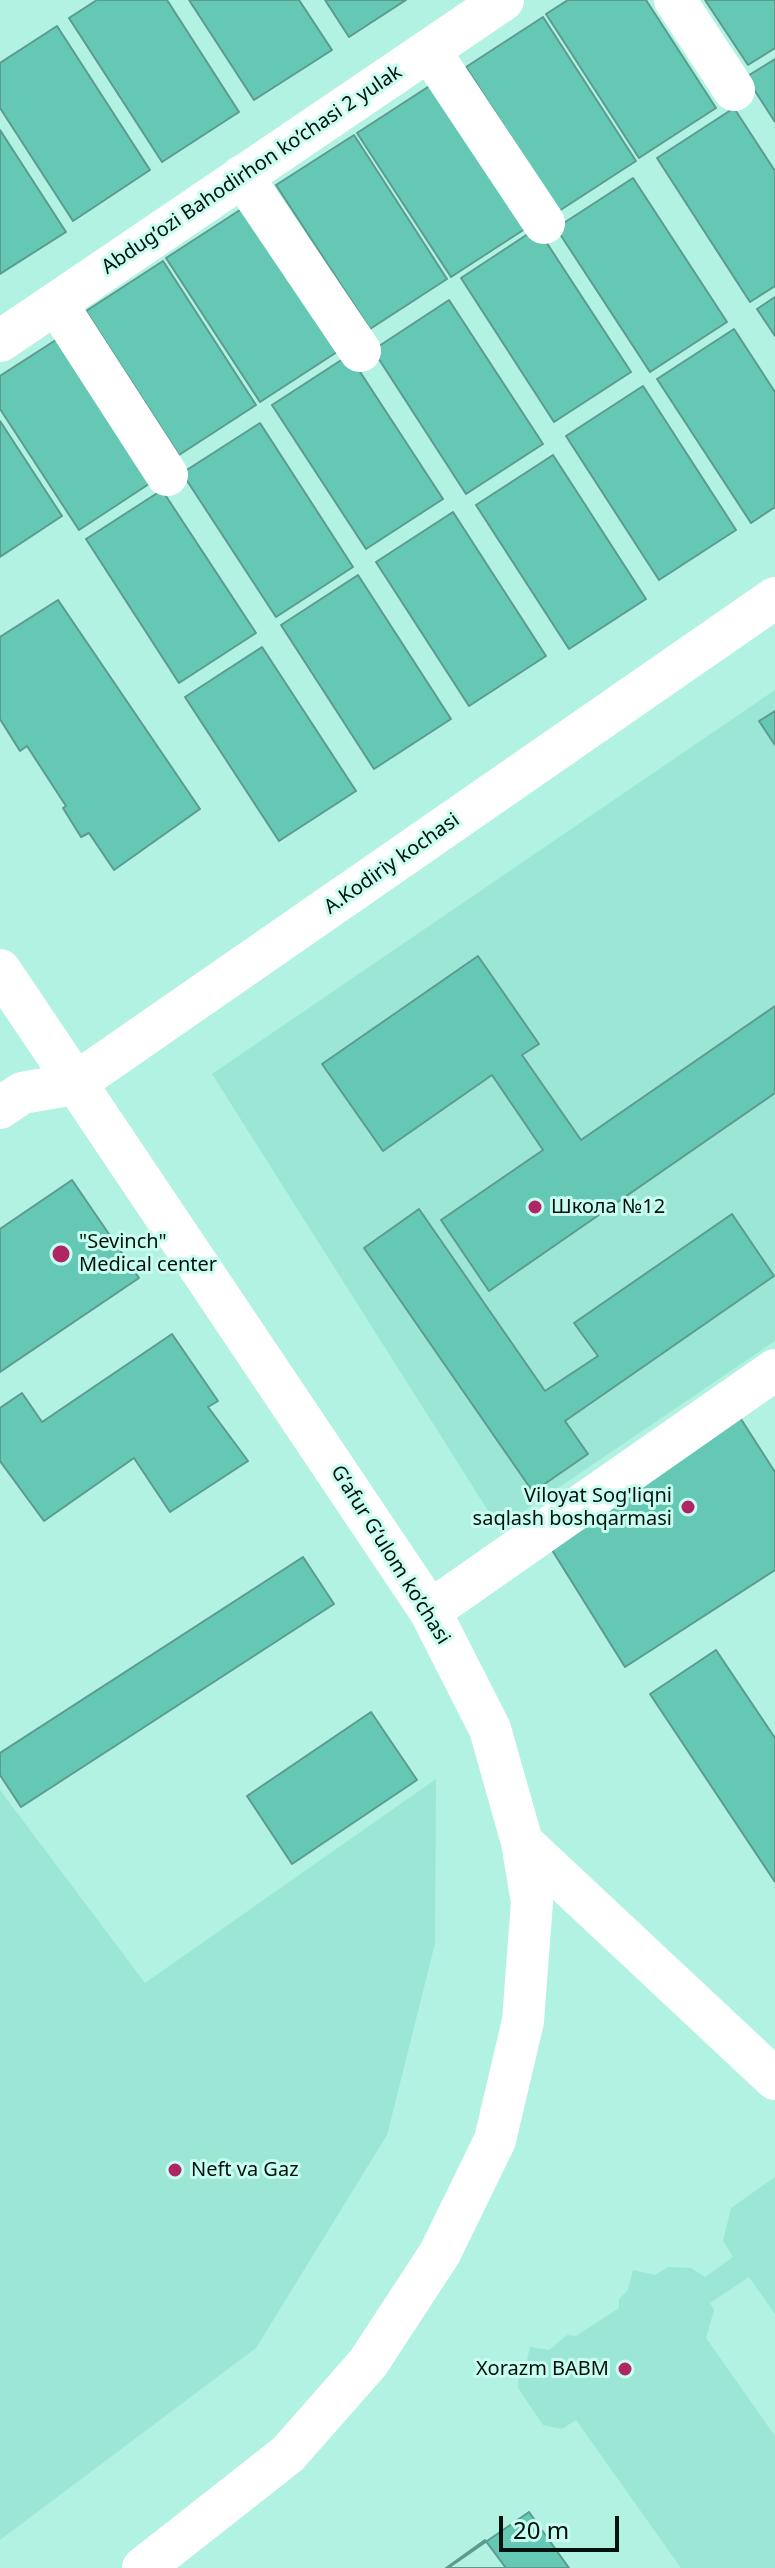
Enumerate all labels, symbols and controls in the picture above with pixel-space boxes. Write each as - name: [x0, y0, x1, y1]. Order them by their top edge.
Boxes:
- street label: Abdug’ozi Bahodirhon ko’chasi 2 yulak: [97, 60, 407, 280]
- street label: A.Kodiriy kochasi: [320, 808, 464, 920]
- place label: Школа №12: [551, 1195, 665, 1219]
- marker: Школа №12: [526, 1198, 544, 1216]
- place label: "Sevinch" Medical center: [79, 1230, 217, 1277]
- marker: "Sevinch" Medical center: [50, 1243, 72, 1265]
- street label: Gʻafur Gʻulom ko’chasi: [325, 1461, 455, 1649]
- place label: Viloyat Sog'liqni saqlash boshqarmasi: [473, 1484, 672, 1531]
- marker: Viloyat Sog'liqni saqlash boshqarmasi: [679, 1498, 697, 1516]
- place label: Neft va Gaz: [191, 2158, 299, 2182]
- marker: Neft va Gaz: [166, 2161, 184, 2179]
- place label: Xorazm BABM: [476, 2357, 609, 2381]
- marker: Xorazm BABM: [616, 2360, 634, 2378]
- scale bar: [503, 2500, 623, 2550]
- text: 20 m: [513, 2513, 569, 2546]

